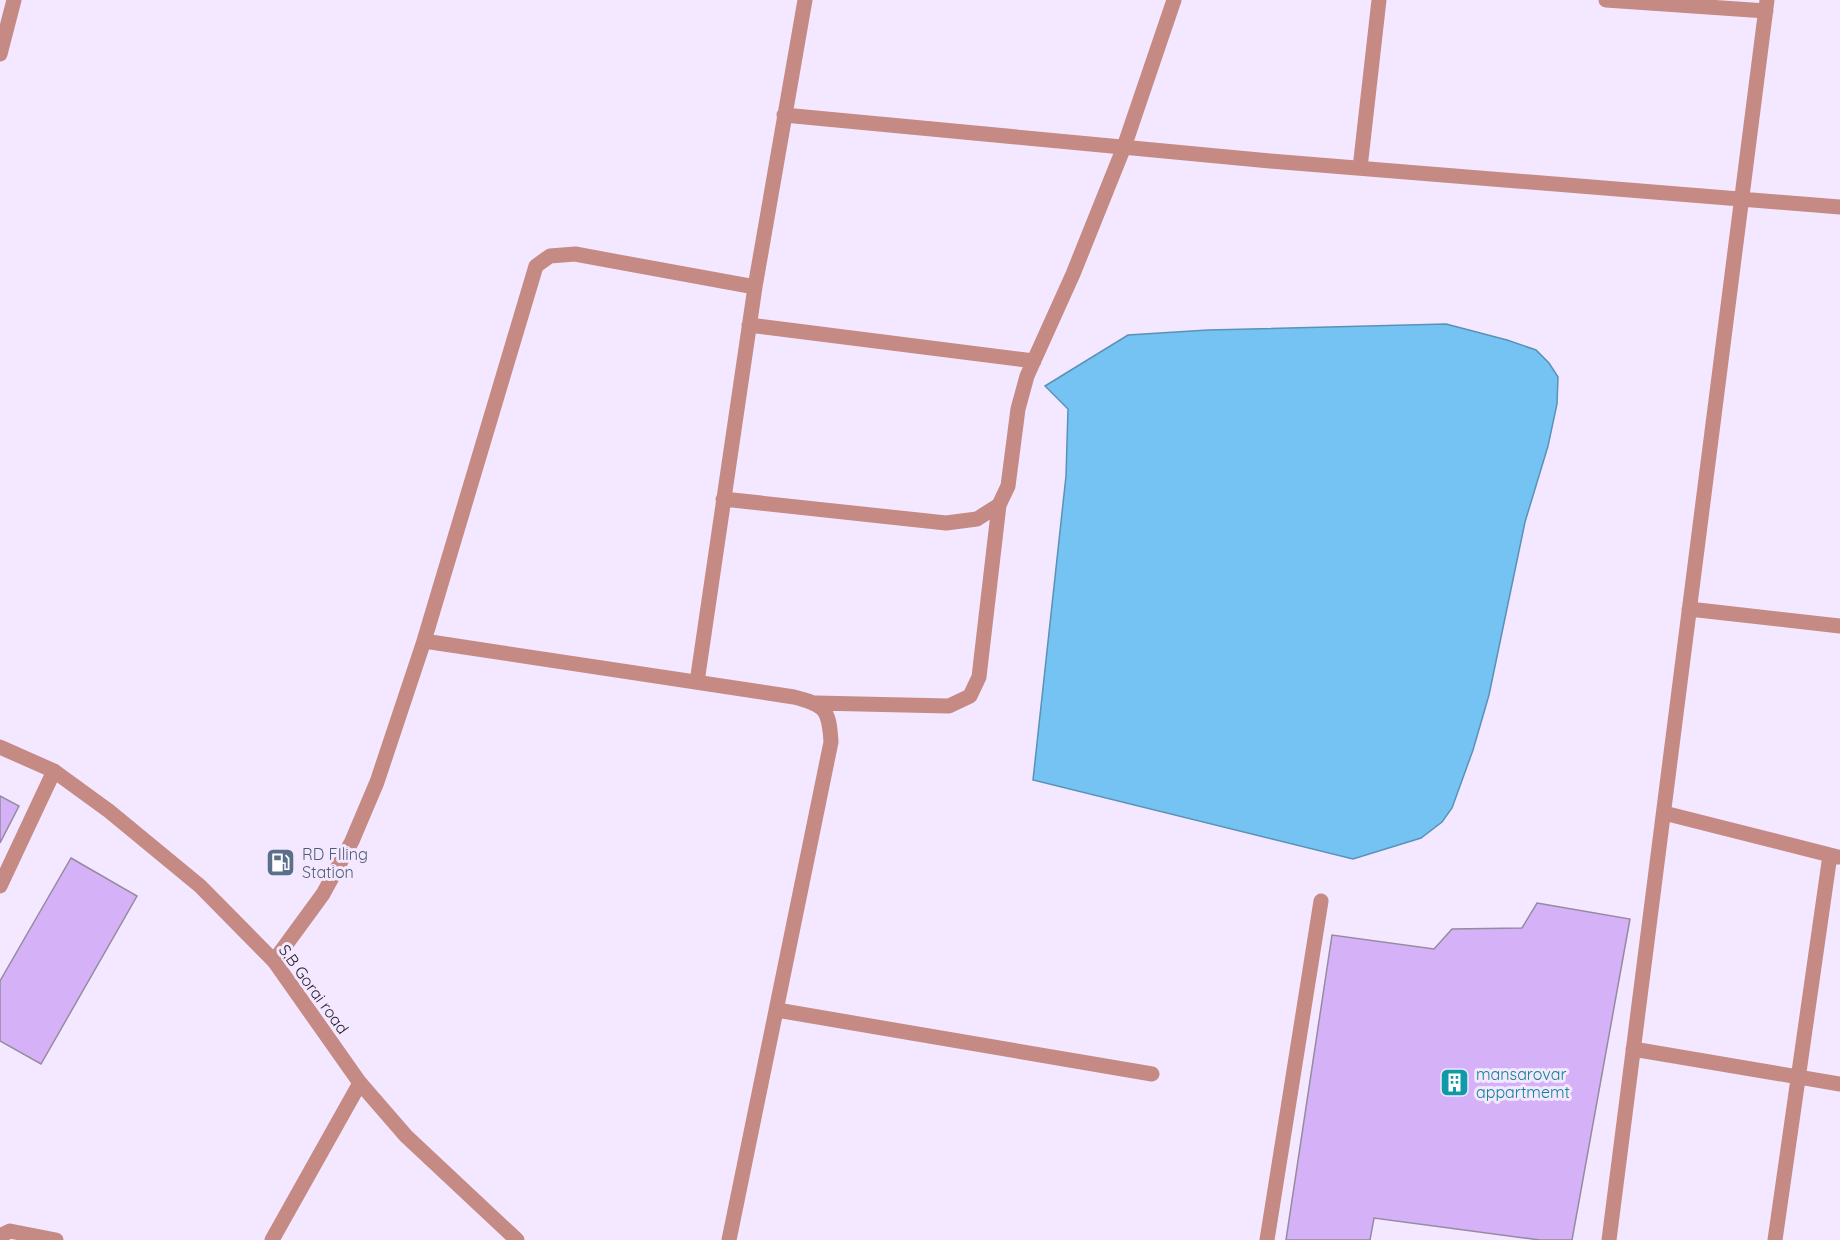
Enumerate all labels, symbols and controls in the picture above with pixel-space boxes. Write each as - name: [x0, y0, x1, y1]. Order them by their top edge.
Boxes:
- place label: RD FIling Station: [302, 844, 368, 882]
- fuel station icon: RD FIling Station: [265, 847, 297, 879]
- street label: S.B Gorai road: [275, 940, 353, 1038]
- place label: mansarovar appartmemt: [1476, 1064, 1570, 1102]
- building icon: mansarovar appartmemt: [1439, 1067, 1471, 1099]

